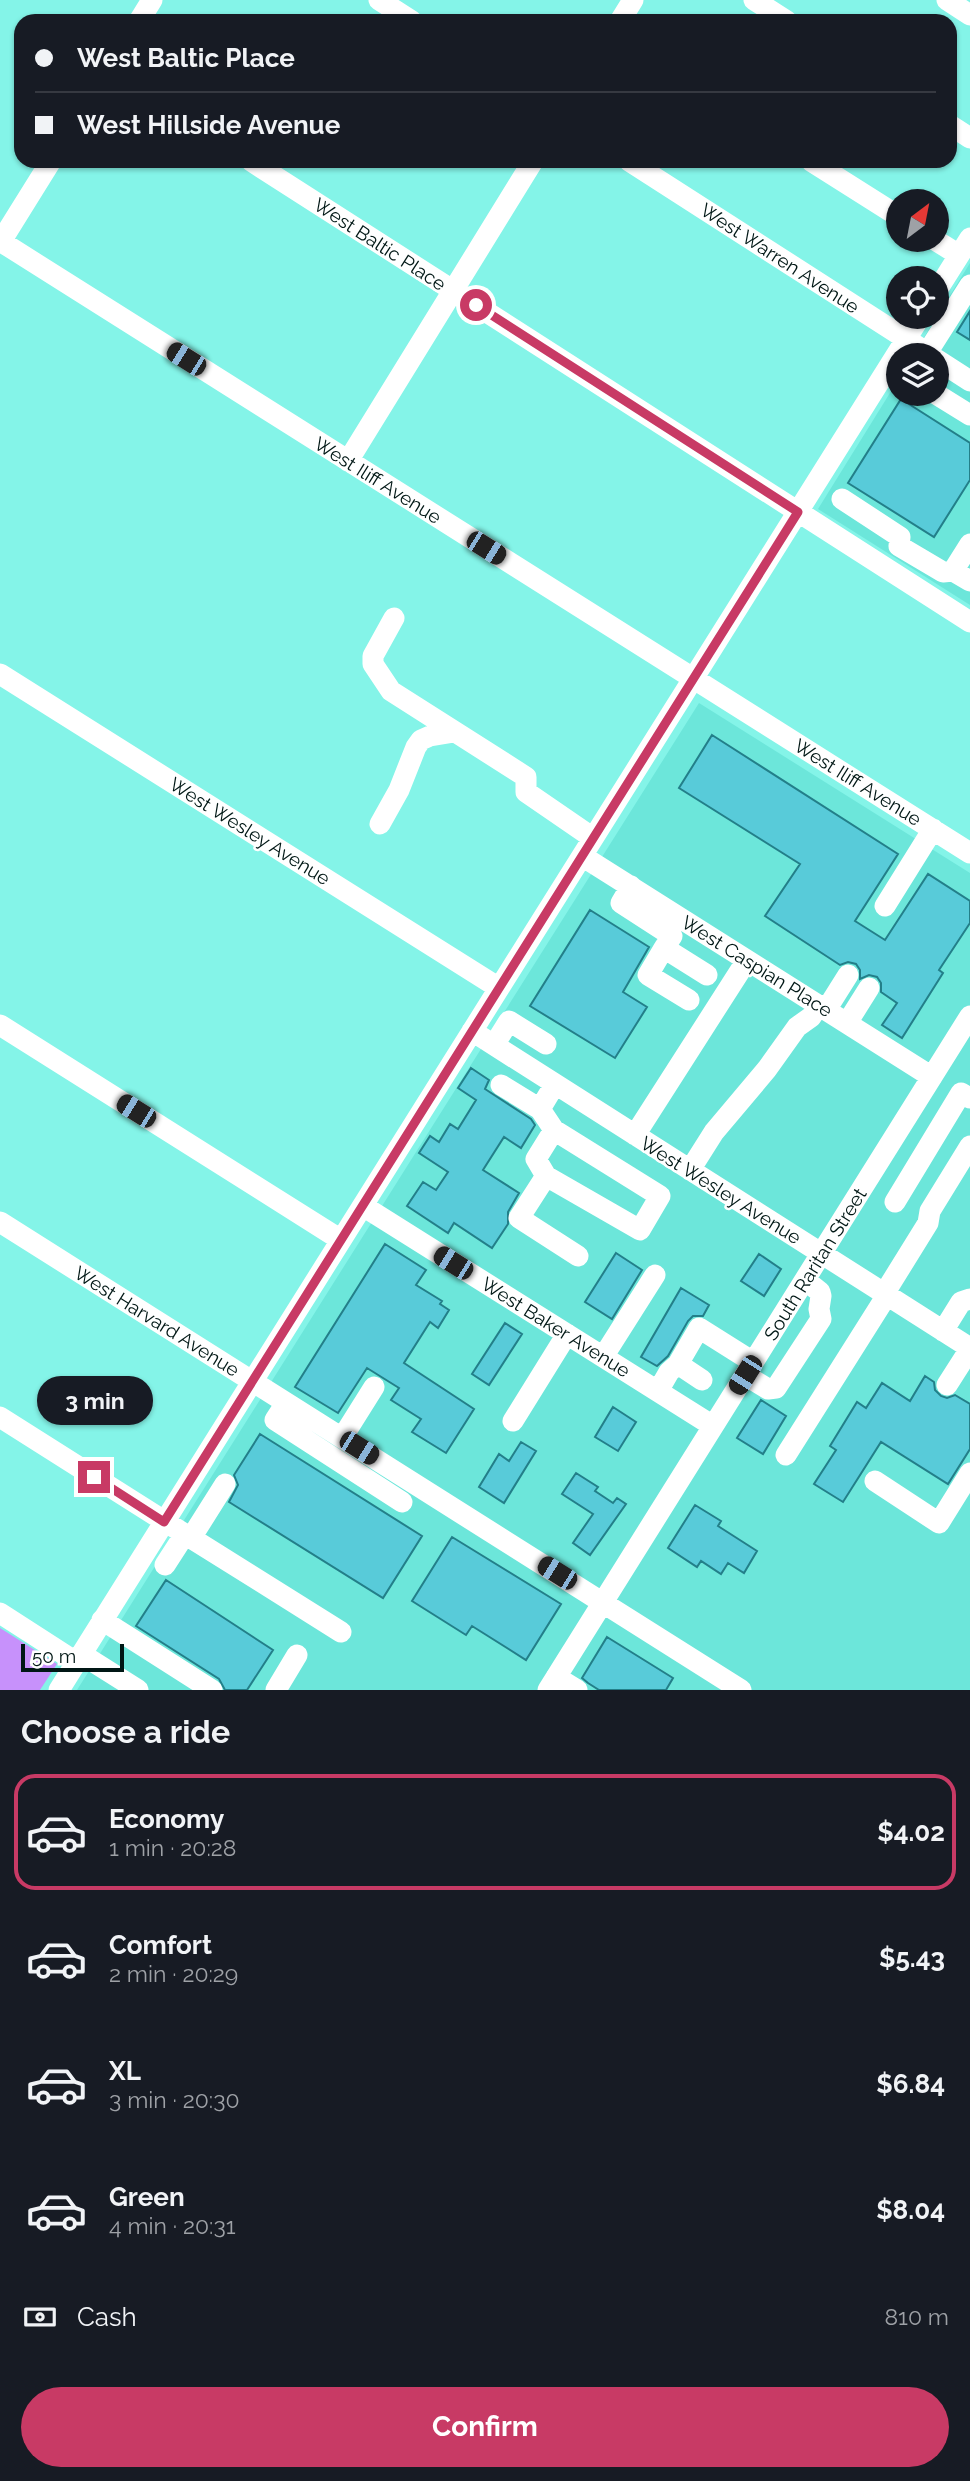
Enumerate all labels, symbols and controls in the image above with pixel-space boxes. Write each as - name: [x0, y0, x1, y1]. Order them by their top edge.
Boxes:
- text: West Baltic Place: [77, 43, 295, 73]
- text: West Hillside Avenue: [77, 110, 340, 140]
- north arrow: [886, 189, 948, 252]
- map controls: [886, 189, 949, 406]
- street label: West Baltic Place: [310, 193, 450, 295]
- street label: West Warren Avenue: [696, 198, 864, 318]
- button: locate: [886, 266, 949, 329]
- route start: [460, 289, 492, 321]
- car: [163, 339, 210, 379]
- button: layers: [886, 343, 949, 406]
- street label: West Iliff Avenue: [310, 432, 446, 528]
- car: [463, 528, 510, 568]
- street label: West Iliff Avenue: [790, 734, 926, 830]
- street label: West Wesley Avenue: [166, 773, 334, 889]
- street label: West Caspian Place: [678, 911, 836, 1021]
- car: [113, 1091, 160, 1131]
- street label: West Wesley Avenue: [637, 1132, 805, 1248]
- street label: South Raritan Street: [759, 1183, 871, 1344]
- car: [430, 1243, 477, 1283]
- street label: West Harvard Avenue: [70, 1261, 244, 1381]
- street label: West Baker Avenue: [478, 1272, 634, 1382]
- car: [725, 1352, 766, 1398]
- callout: 3 min: [36, 1376, 152, 1424]
- text: 3 min: [65, 1387, 125, 1414]
- car: [336, 1428, 383, 1468]
- route end: [78, 1461, 110, 1493]
- car: [534, 1553, 581, 1593]
- scale bar: [21, 1641, 124, 1673]
- text: 50 m: [32, 1645, 76, 1667]
- text: Choose a ride: [21, 1713, 230, 1750]
- icon: car: [25, 1801, 88, 1864]
- text: Economy: [109, 1804, 224, 1834]
- text: $4.02: [877, 1817, 945, 1847]
- text: 1 min · 20:28: [109, 1834, 236, 1861]
- icon: car: [25, 1927, 88, 1990]
- text: Comfort: [109, 1930, 212, 1960]
- text: $5.43: [879, 1943, 945, 1973]
- text: 2 min · 20:29: [109, 1960, 238, 1987]
- icon: car: [25, 2053, 88, 2116]
- text: XL: [109, 2056, 141, 2086]
- text: $6.84: [876, 2069, 945, 2099]
- text: 3 min · 20:30: [109, 2086, 240, 2113]
- icon: car: [25, 2179, 88, 2242]
- text: Green: [109, 2182, 185, 2212]
- text: $8.04: [876, 2195, 945, 2225]
- text: 4 min · 20:31: [109, 2212, 236, 2239]
- icon: cash: [21, 2298, 59, 2336]
- text: Cash: [77, 2302, 137, 2332]
- text: 810 m: [884, 2303, 949, 2330]
- button: Confirm: [21, 2387, 949, 2467]

